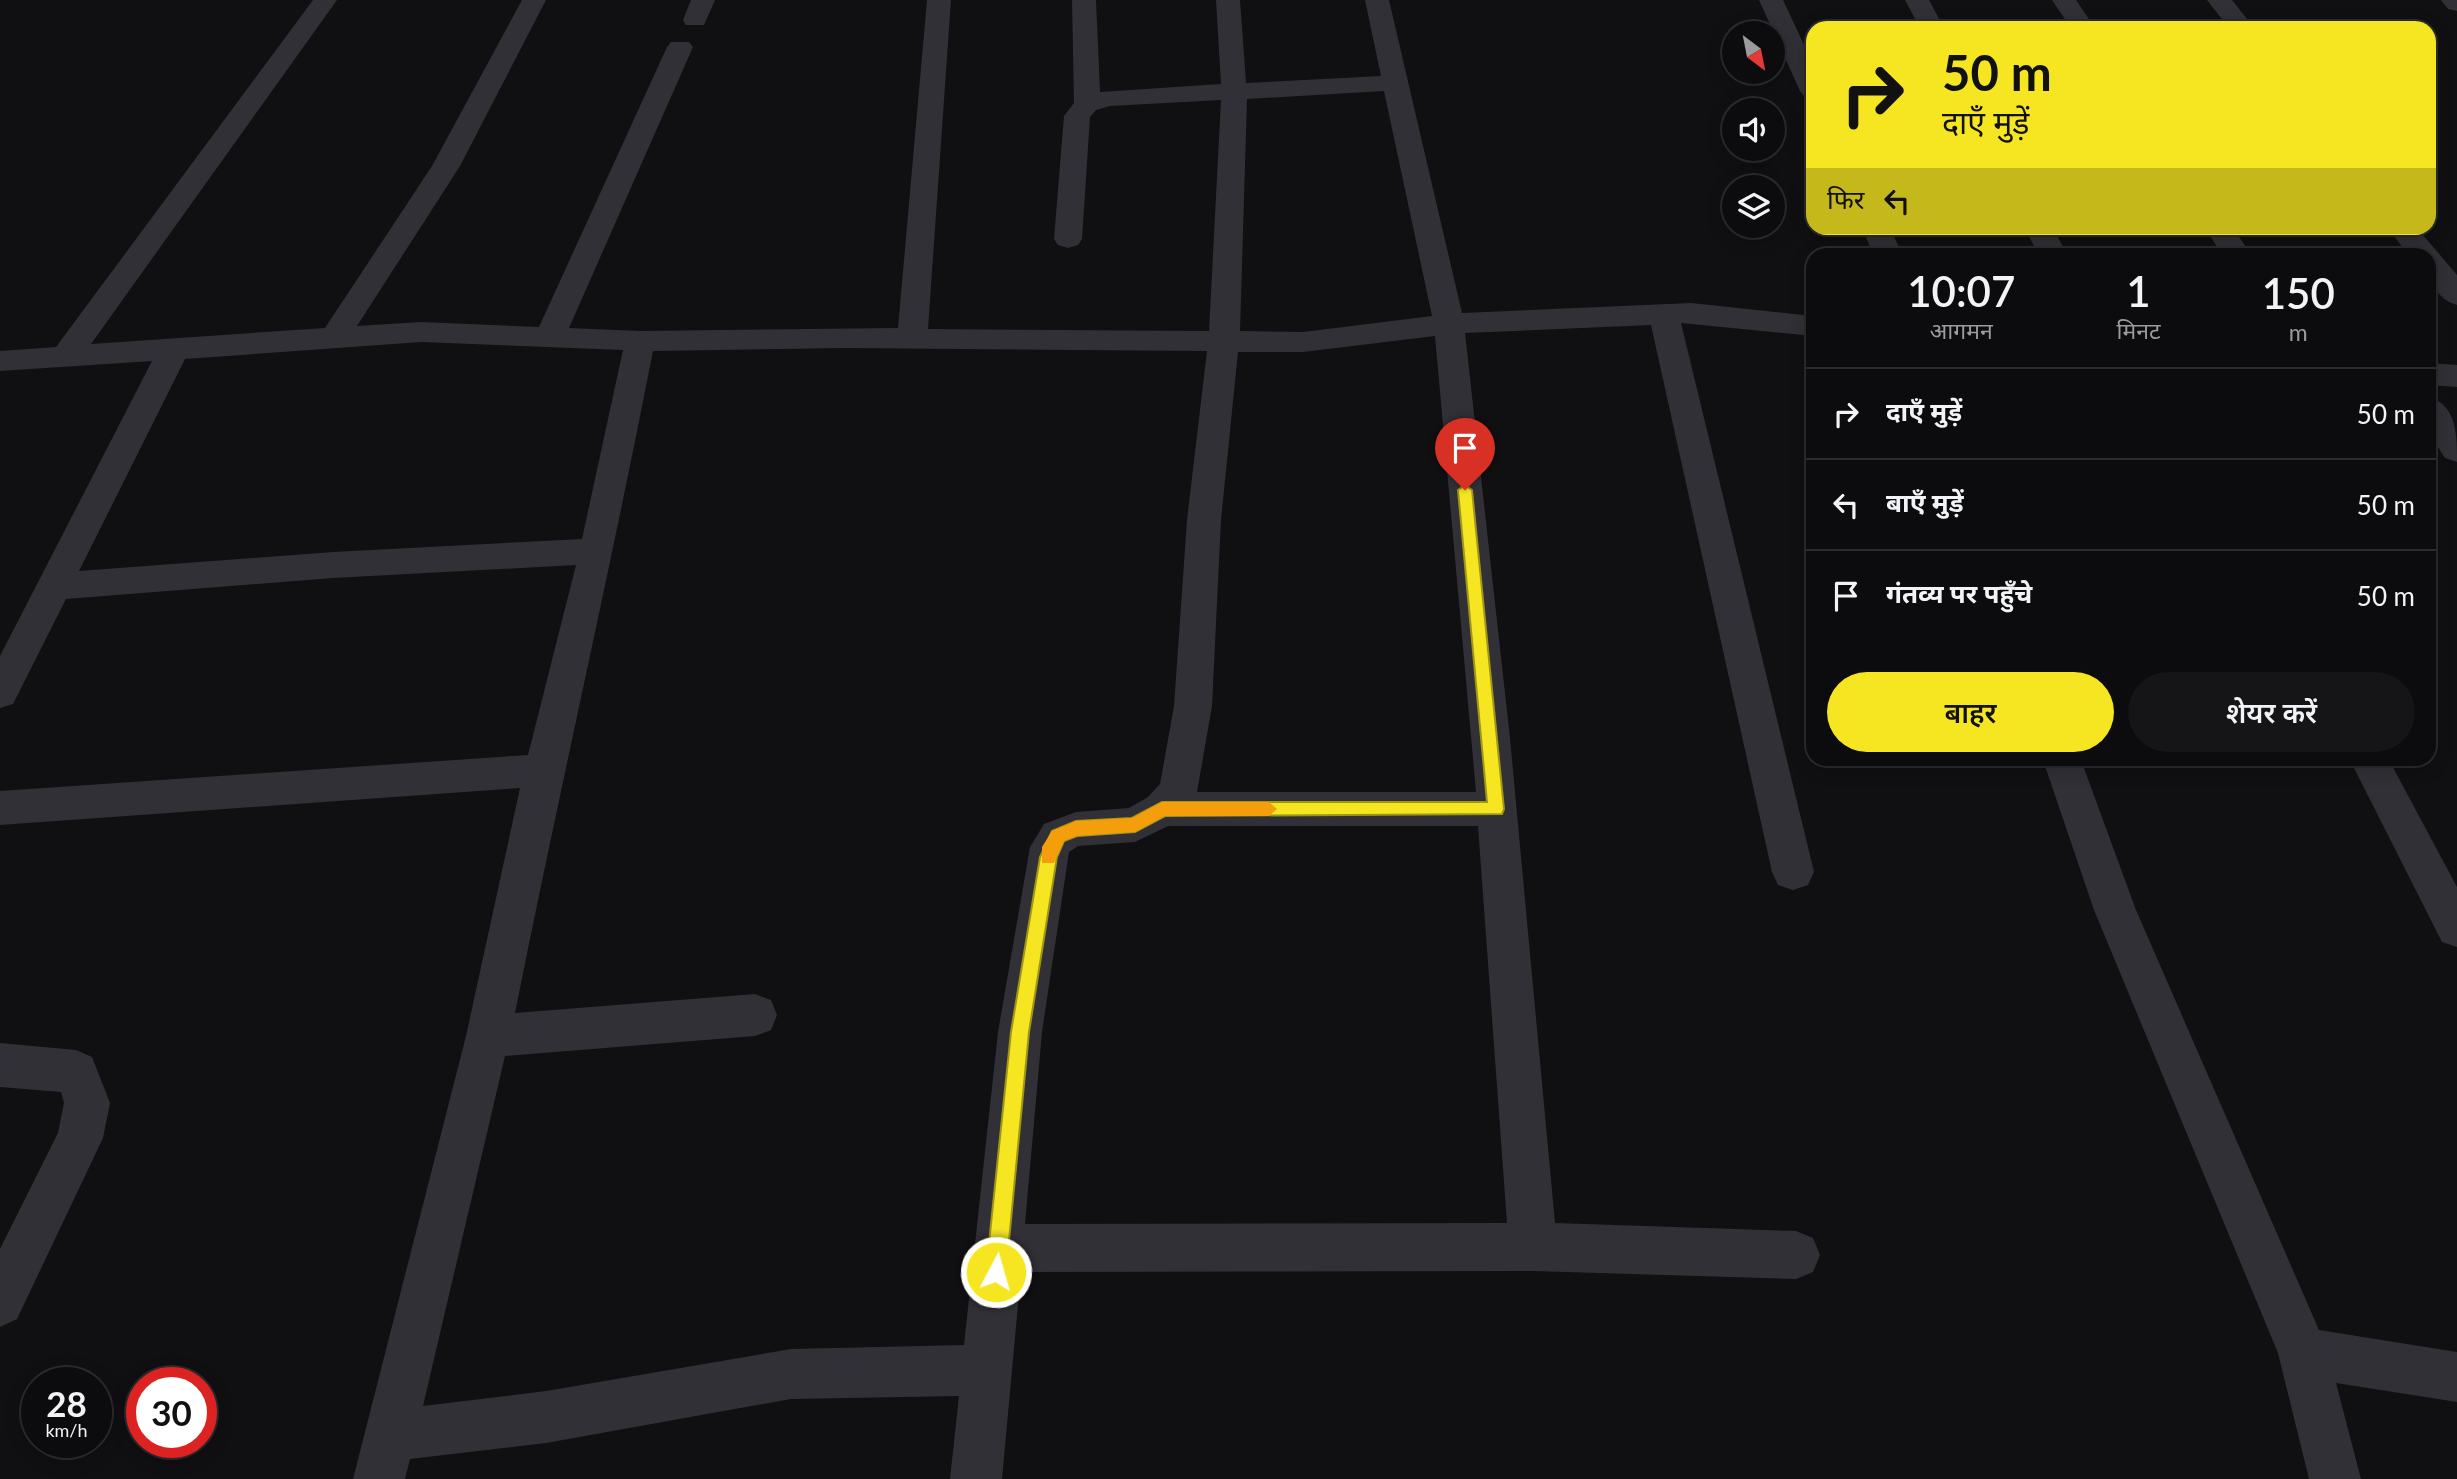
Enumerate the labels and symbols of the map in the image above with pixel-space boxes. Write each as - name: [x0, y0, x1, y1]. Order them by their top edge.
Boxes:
- north arrow: [1722, 21, 1785, 84]
- pin: [1435, 418, 1495, 490]
- position arrow: [959, 1235, 1033, 1309]
- speed limit sign: 30: [126, 1367, 217, 1458]

